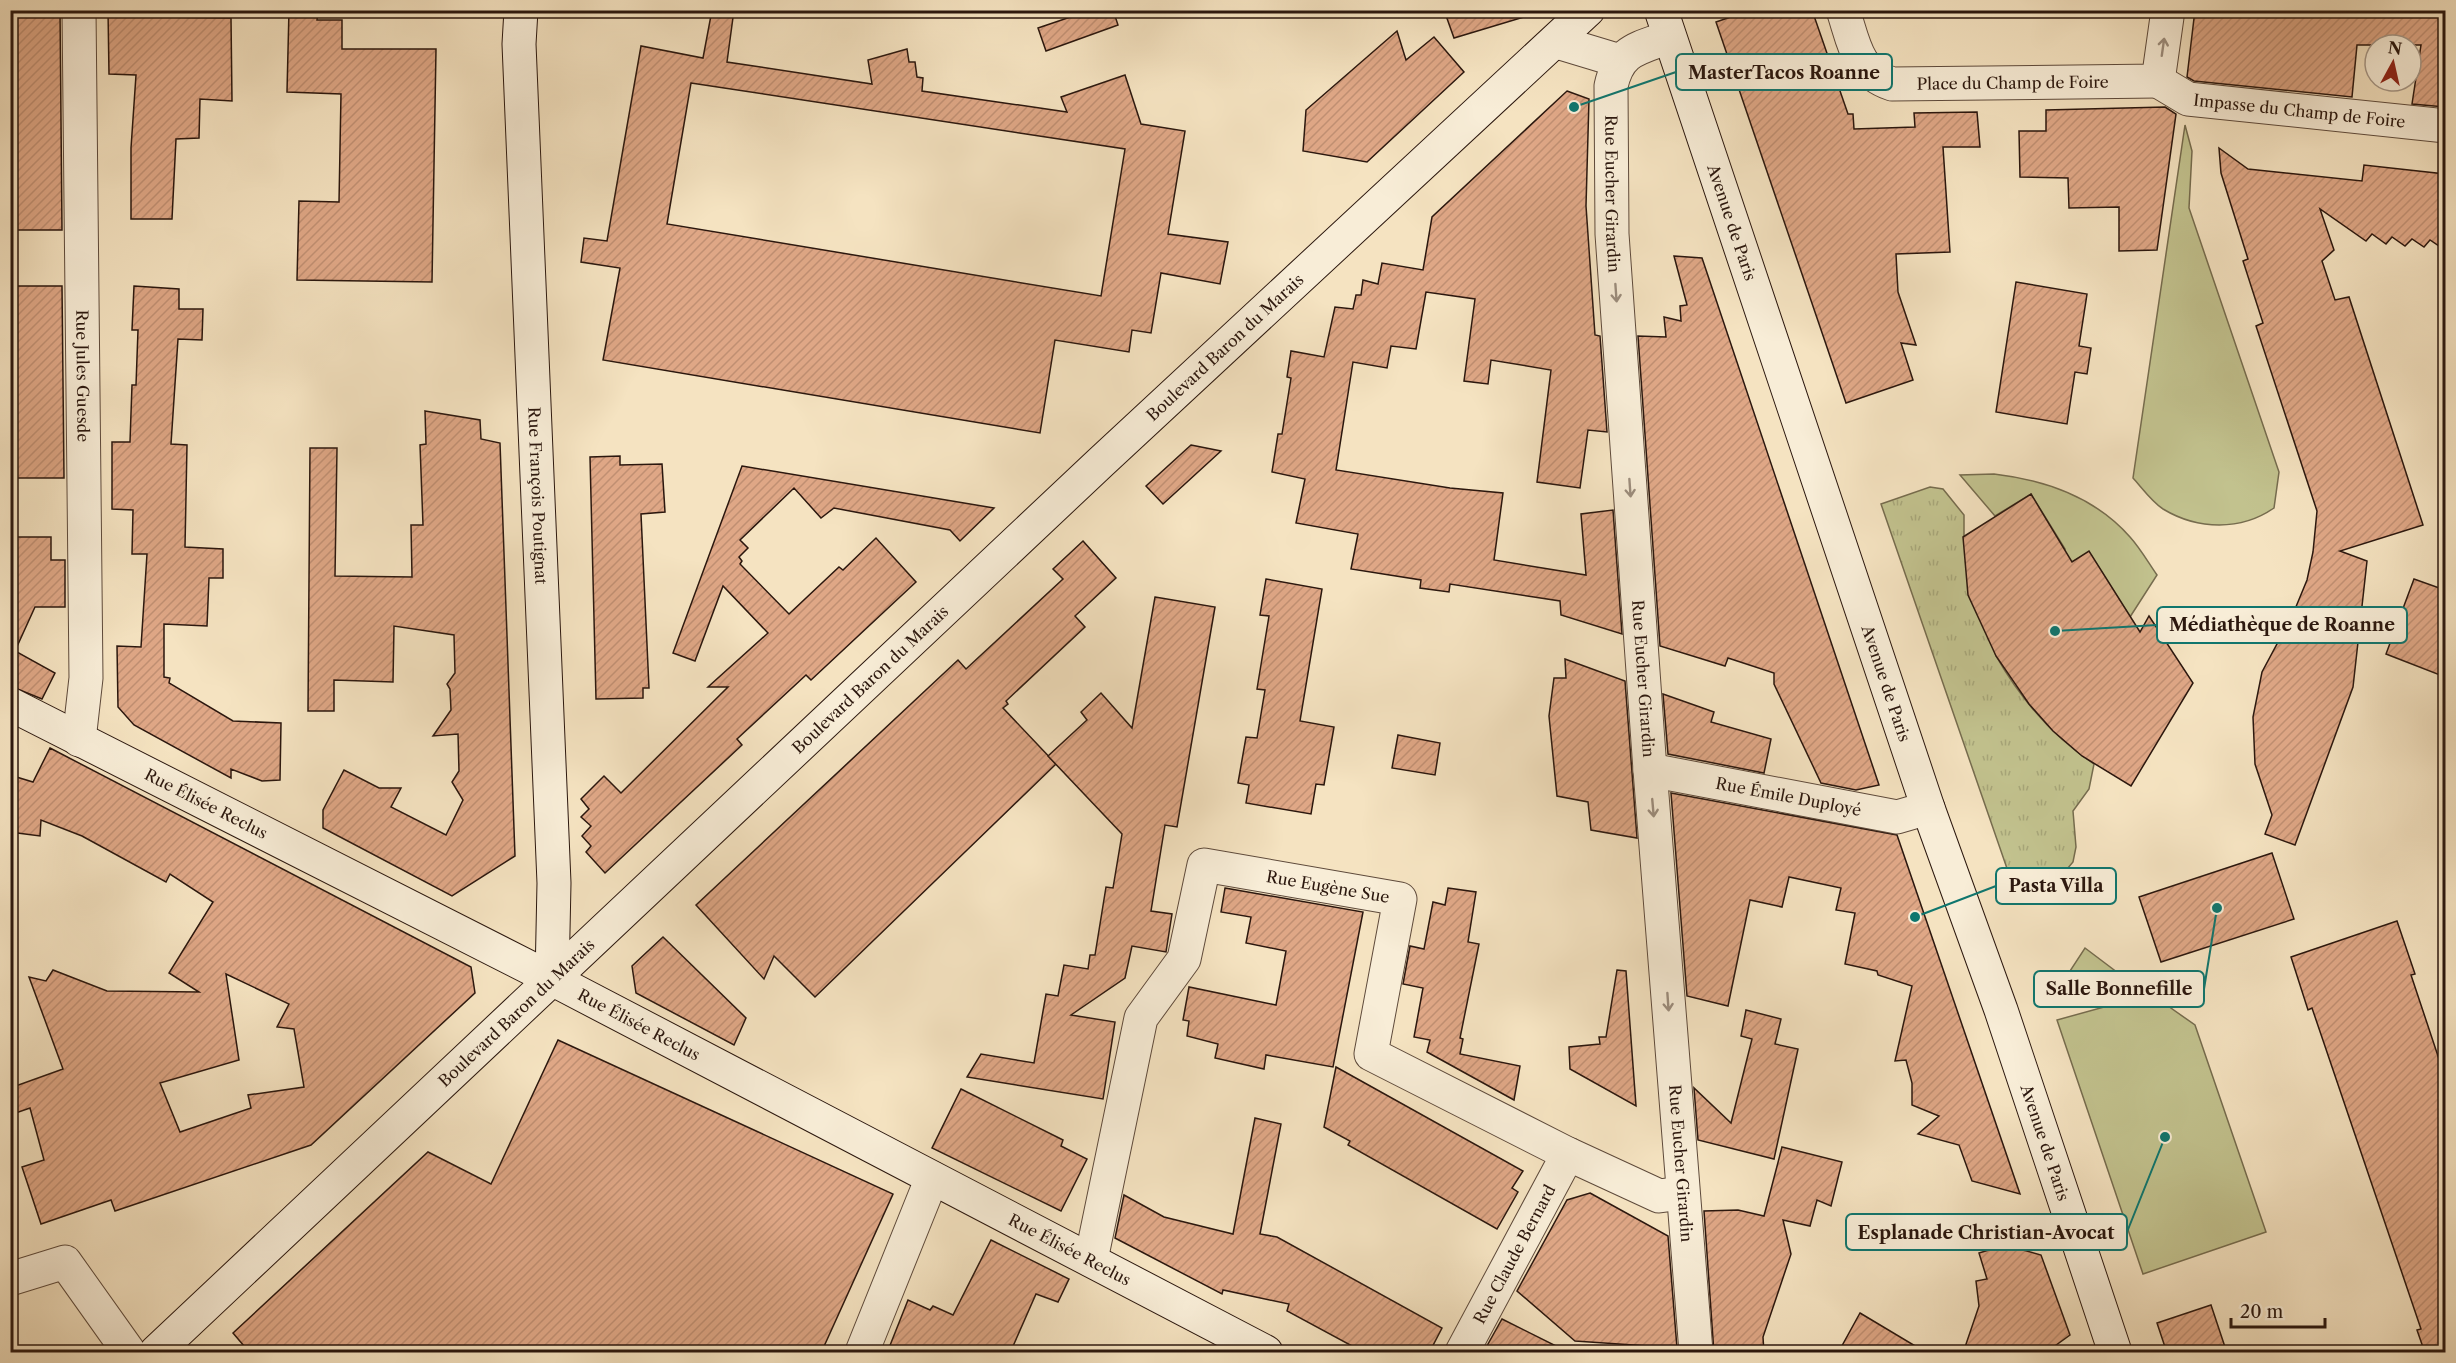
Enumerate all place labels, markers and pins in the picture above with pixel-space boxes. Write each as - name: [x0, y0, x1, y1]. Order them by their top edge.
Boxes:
- callout: MasterTacos Roanne: [1676, 54, 1892, 90]
- callout: Médiathèque de Roanne: [2157, 607, 2407, 643]
- callout: Pasta Villa: [1996, 868, 2116, 904]
- callout: Salle Bonnefille: [2034, 971, 2204, 1007]
- callout: Esplanade Christian-Avocat: [1846, 1214, 2127, 1250]

